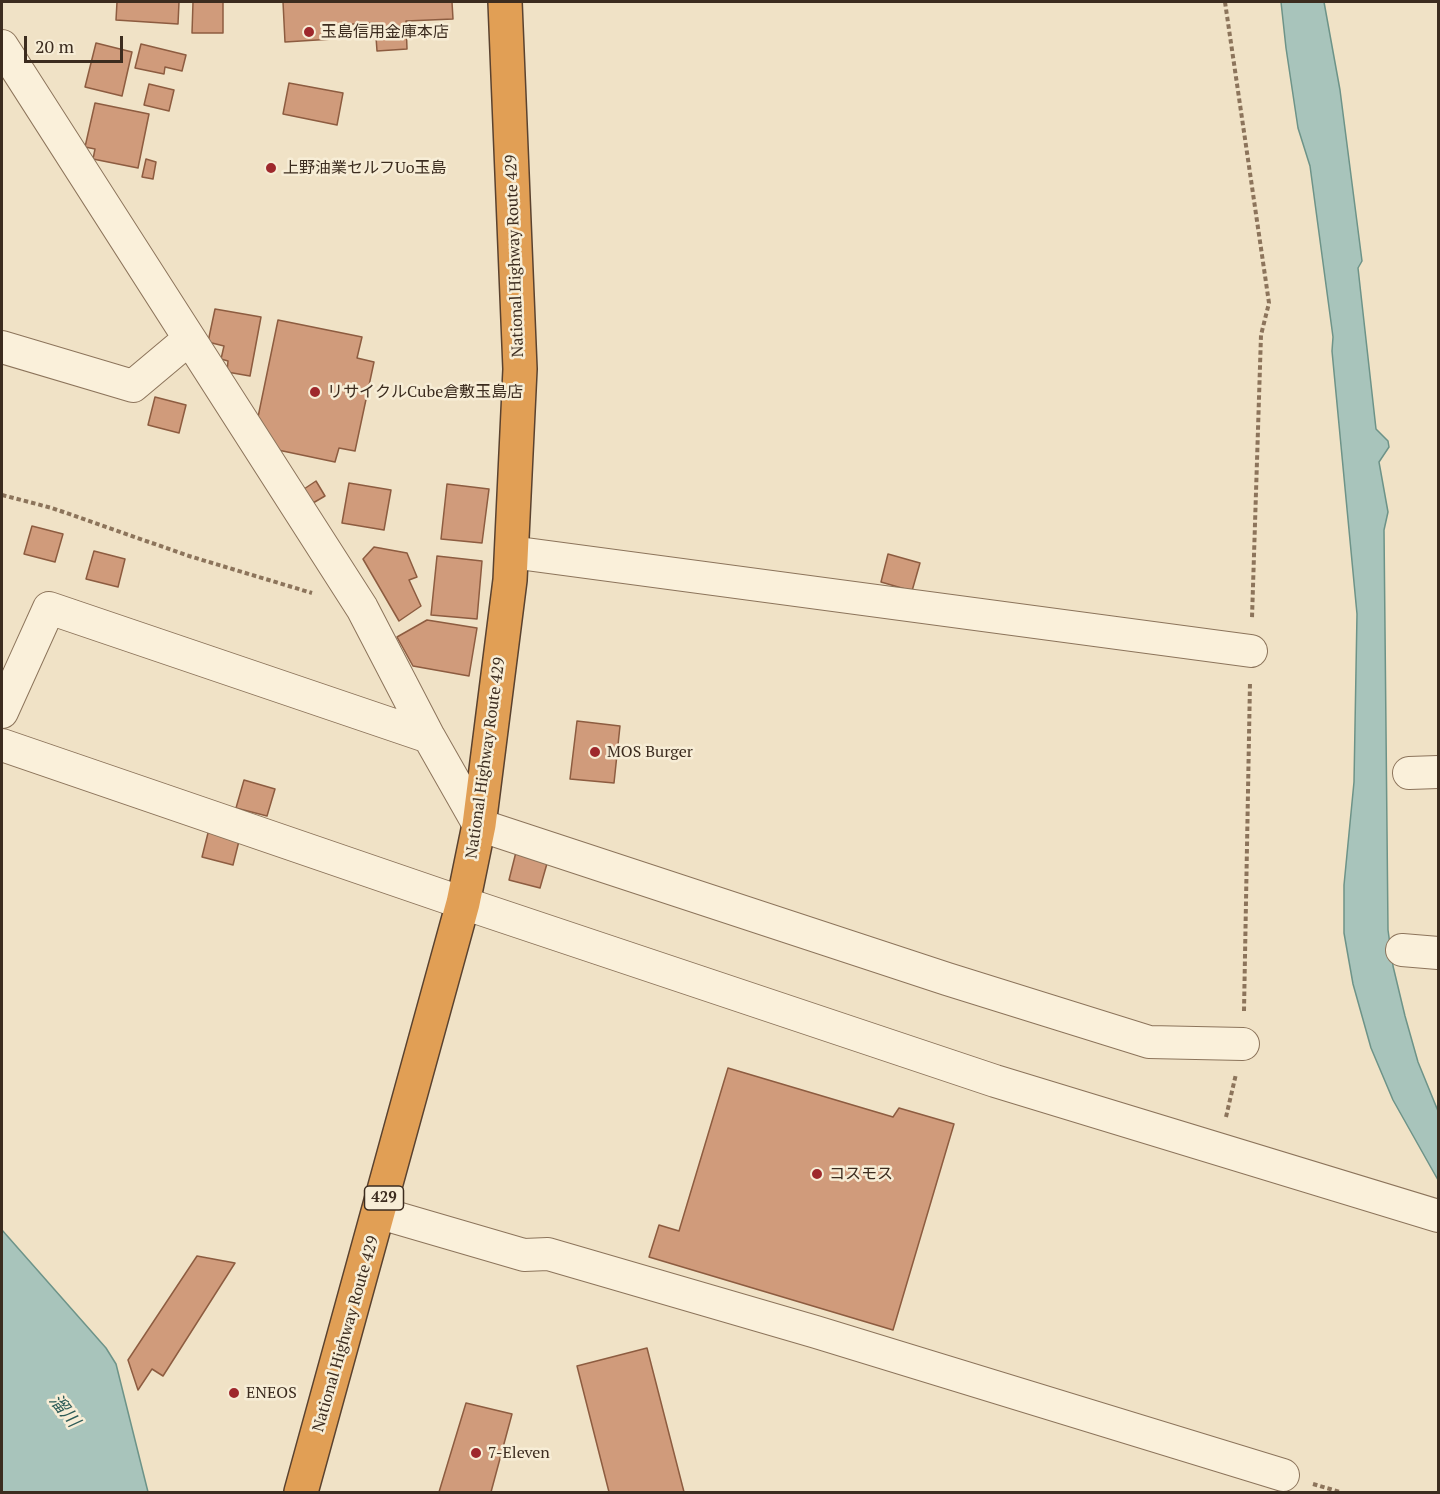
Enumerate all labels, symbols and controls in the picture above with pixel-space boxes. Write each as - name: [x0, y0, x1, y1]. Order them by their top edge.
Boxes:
- place label: 玉島信用金庫本店: [321, 22, 449, 42]
- scale bar: [27, 24, 126, 62]
- marker: 玉島信用金庫本店: [302, 25, 316, 39]
- text: 20 m: [35, 34, 74, 58]
- street label: National Highway Route 429: [502, 154, 528, 358]
- place label: 上野油業セルフUo玉島: [283, 158, 447, 178]
- marker: 上野油業セルフUo玉島: [264, 161, 278, 175]
- place label: リサイクルCube倉敷玉島店: [327, 382, 523, 402]
- marker: リサイクルCube倉敷玉島店: [308, 385, 322, 399]
- street label: National Highway Route 429: [462, 656, 510, 860]
- place label: MOS Burger: [607, 742, 693, 762]
- marker: MOS Burger: [588, 745, 602, 759]
- place label: コスモス: [829, 1164, 893, 1184]
- marker: コスモス: [810, 1167, 824, 1181]
- road number: 429: [364, 1186, 404, 1210]
- street label: National Highway Route 429: [309, 1234, 383, 1434]
- place label: ENEOS: [246, 1383, 297, 1403]
- marker: ENEOS: [227, 1386, 241, 1400]
- water label: 溜川: [44, 1390, 84, 1432]
- place label: 7-Eleven: [488, 1443, 550, 1463]
- marker: 7-Eleven: [469, 1446, 483, 1460]

